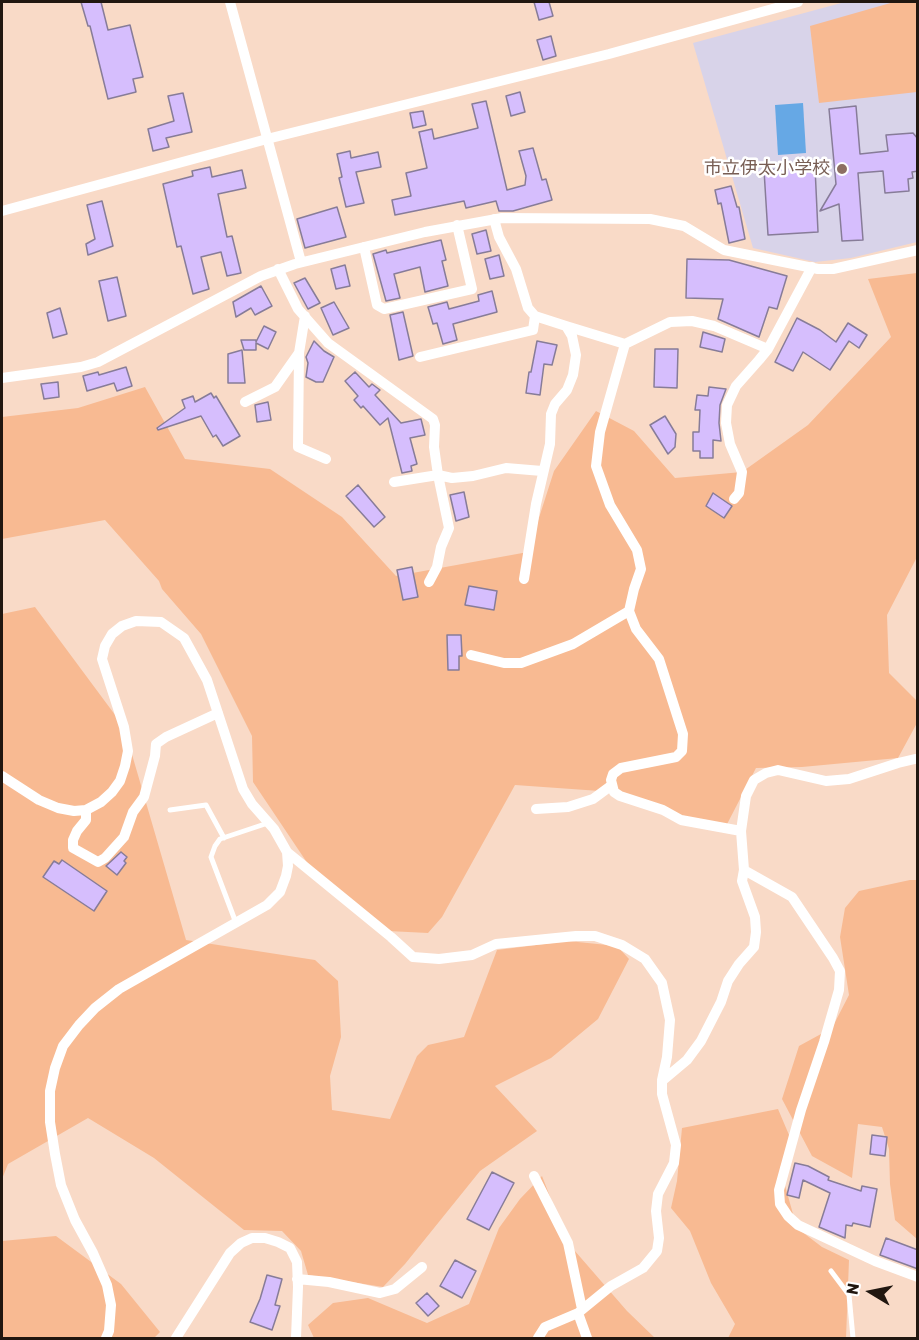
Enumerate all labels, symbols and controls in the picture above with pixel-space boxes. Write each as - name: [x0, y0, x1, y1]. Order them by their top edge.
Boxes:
- place label: 市立伊太小学校: [704, 158, 830, 180]
- marker: 市立伊太小学校: [835, 162, 849, 176]
- north arrow: [841, 1262, 901, 1322]
- text: N: [842, 1281, 863, 1296]

